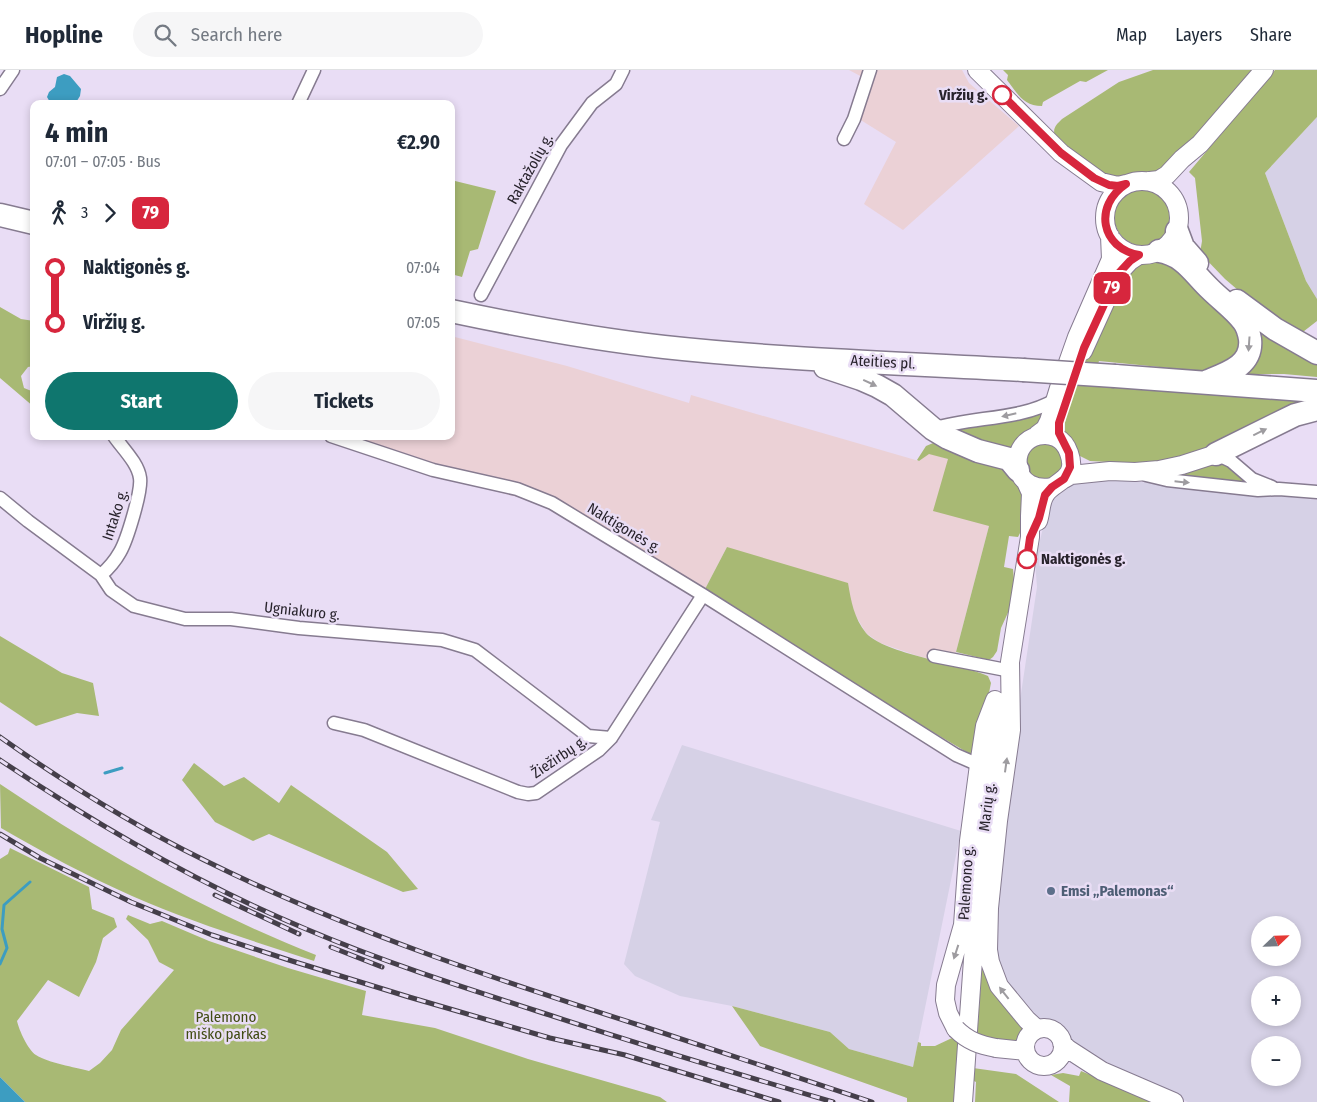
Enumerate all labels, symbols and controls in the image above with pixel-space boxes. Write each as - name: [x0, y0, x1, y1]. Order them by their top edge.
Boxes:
- search box: [133, 12, 483, 57]
- text: Hopline: [25, 21, 103, 49]
- icon: search: [151, 21, 179, 49]
- text: Search here: [191, 23, 282, 46]
- text: Map: [1116, 24, 1147, 46]
- text: Layers: [1175, 24, 1222, 46]
- text: Share: [1250, 24, 1292, 46]
- marker: Viržių g.: [992, 85, 1012, 105]
- place label: Viržių g.: [938, 86, 989, 104]
- text: 4 min: [45, 116, 109, 149]
- text: €2.90: [397, 131, 440, 154]
- street label: Raktažolių g.: [503, 131, 557, 207]
- text: 07:01 – 07:05 · Bus: [45, 152, 161, 171]
- icon: walk: [45, 199, 73, 227]
- icon: forward: [96, 199, 124, 227]
- text: 79: [142, 202, 159, 224]
- text: 3: [81, 203, 88, 222]
- text: Naktigonės g.: [83, 256, 190, 279]
- text: 07:04: [406, 258, 440, 277]
- line badge: 79: [1090, 272, 1134, 304]
- text: 79: [1104, 277, 1120, 299]
- text: Viržių g.: [83, 311, 145, 334]
- text: 07:05: [406, 313, 440, 332]
- one-way arrow: [1245, 337, 1253, 353]
- street label: Ateities pl.: [850, 351, 916, 373]
- button: Start: [45, 372, 238, 430]
- button: Tickets: [248, 372, 440, 430]
- one-way arrow: [863, 379, 877, 387]
- one-way arrow: [1002, 411, 1017, 419]
- one-way arrow: [1252, 428, 1267, 436]
- one-way arrow: [1175, 478, 1191, 486]
- street label: Intako g.: [98, 487, 132, 543]
- street label: Naktigonės g.: [584, 499, 664, 557]
- marker: Naktigonės g.: [1017, 549, 1037, 569]
- place label: Naktigonės g.: [1041, 550, 1126, 568]
- street label: Ugniakuro g.: [263, 598, 341, 624]
- street label: Žiežirbų g.: [528, 732, 590, 782]
- one-way arrow: [1002, 757, 1010, 773]
- street label: Marių g.: [975, 782, 999, 832]
- street label: Palemono g.: [954, 845, 978, 921]
- place label: Emsi „Palemonas“: [1061, 882, 1174, 900]
- marker: Emsi „Palemonas“: [1045, 885, 1057, 897]
- north arrow: [1251, 916, 1301, 966]
- map controls: [1251, 916, 1301, 1086]
- one-way arrow: [952, 945, 960, 960]
- button: +: [1251, 976, 1301, 1026]
- one-way arrow: [999, 987, 1010, 1000]
- park label: Palemono miško parkas: [186, 1008, 266, 1043]
- button: −: [1251, 1036, 1301, 1086]

